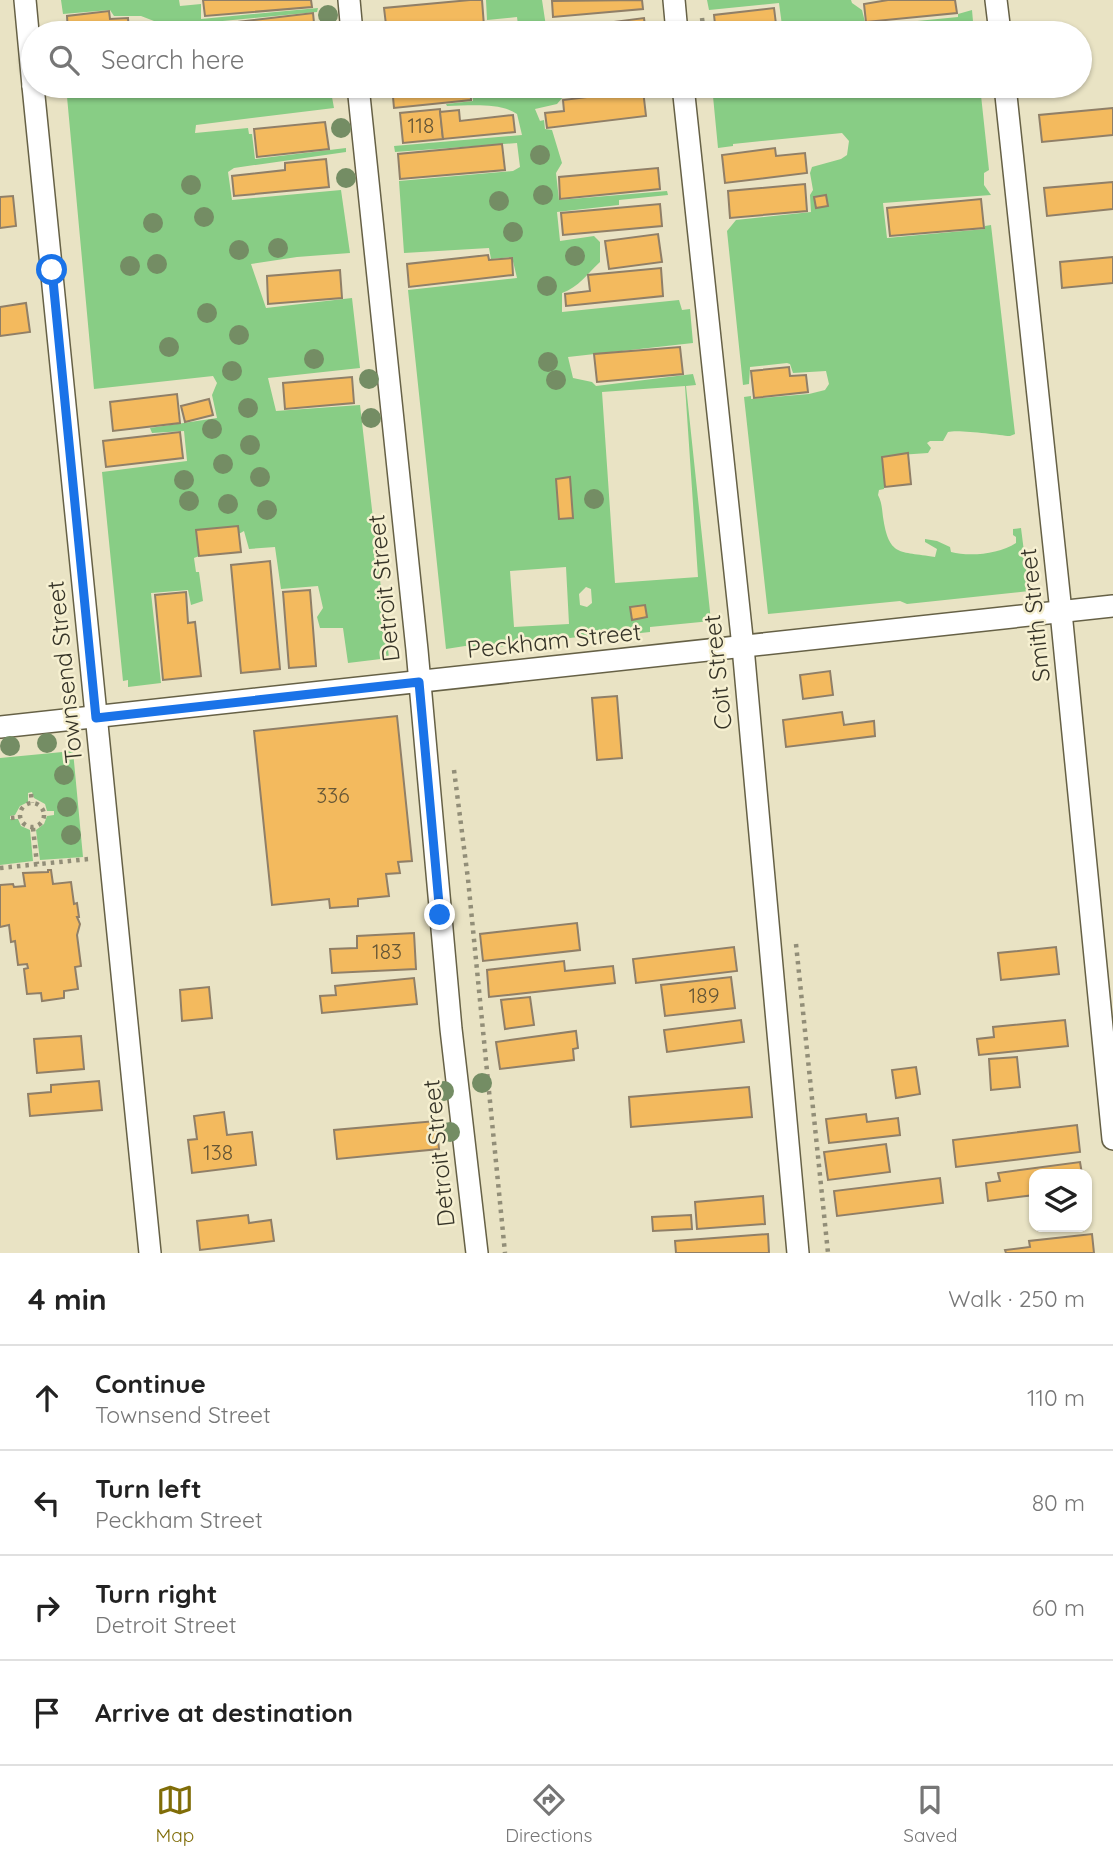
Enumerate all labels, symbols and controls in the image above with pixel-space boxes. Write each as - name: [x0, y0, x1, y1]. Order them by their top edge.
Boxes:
- search box: [21, 21, 1092, 98]
- icon: search: [45, 41, 83, 79]
- text: Search here: [101, 43, 245, 76]
- house number: 118: [408, 112, 434, 138]
- route start: [36, 254, 67, 285]
- street label: Detroit Street: [360, 513, 406, 663]
- street label: Smith Street: [1012, 547, 1056, 684]
- street label: Townsend Street: [40, 579, 89, 765]
- street label: Coit Street: [696, 613, 738, 731]
- street label: Peckham Street: [465, 616, 642, 664]
- house number: 336: [316, 782, 350, 808]
- route end: [424, 899, 455, 930]
- house number: 183: [372, 938, 402, 964]
- house number: 189: [689, 982, 719, 1008]
- street label: Detroit Street: [415, 1078, 461, 1228]
- house number: 138: [203, 1139, 233, 1165]
- map controls: [1029, 1169, 1092, 1232]
- button: layers: [1029, 1169, 1092, 1232]
- text: 4 min: [28, 1280, 107, 1318]
- text: Walk · 250 m: [948, 1284, 1085, 1313]
- text: Continue: [95, 1367, 206, 1400]
- icon: ahead: [28, 1379, 66, 1417]
- text: 110 m: [1027, 1383, 1085, 1412]
- text: Townsend Street: [95, 1400, 271, 1429]
- text: Turn left: [95, 1472, 202, 1505]
- icon: left: [28, 1484, 66, 1522]
- text: 80 m: [1032, 1488, 1085, 1517]
- text: Peckham Street: [95, 1505, 263, 1534]
- text: Turn right: [95, 1577, 217, 1610]
- icon: right: [28, 1589, 66, 1627]
- text: 60 m: [1032, 1593, 1085, 1622]
- text: Detroit Street: [95, 1610, 237, 1639]
- icon: arrive: [28, 1694, 66, 1732]
- text: Arrive at destination: [95, 1696, 353, 1729]
- tab: Map: [156, 1781, 194, 1847]
- tab: Directions: [505, 1781, 592, 1847]
- tab: Saved: [903, 1781, 958, 1847]

